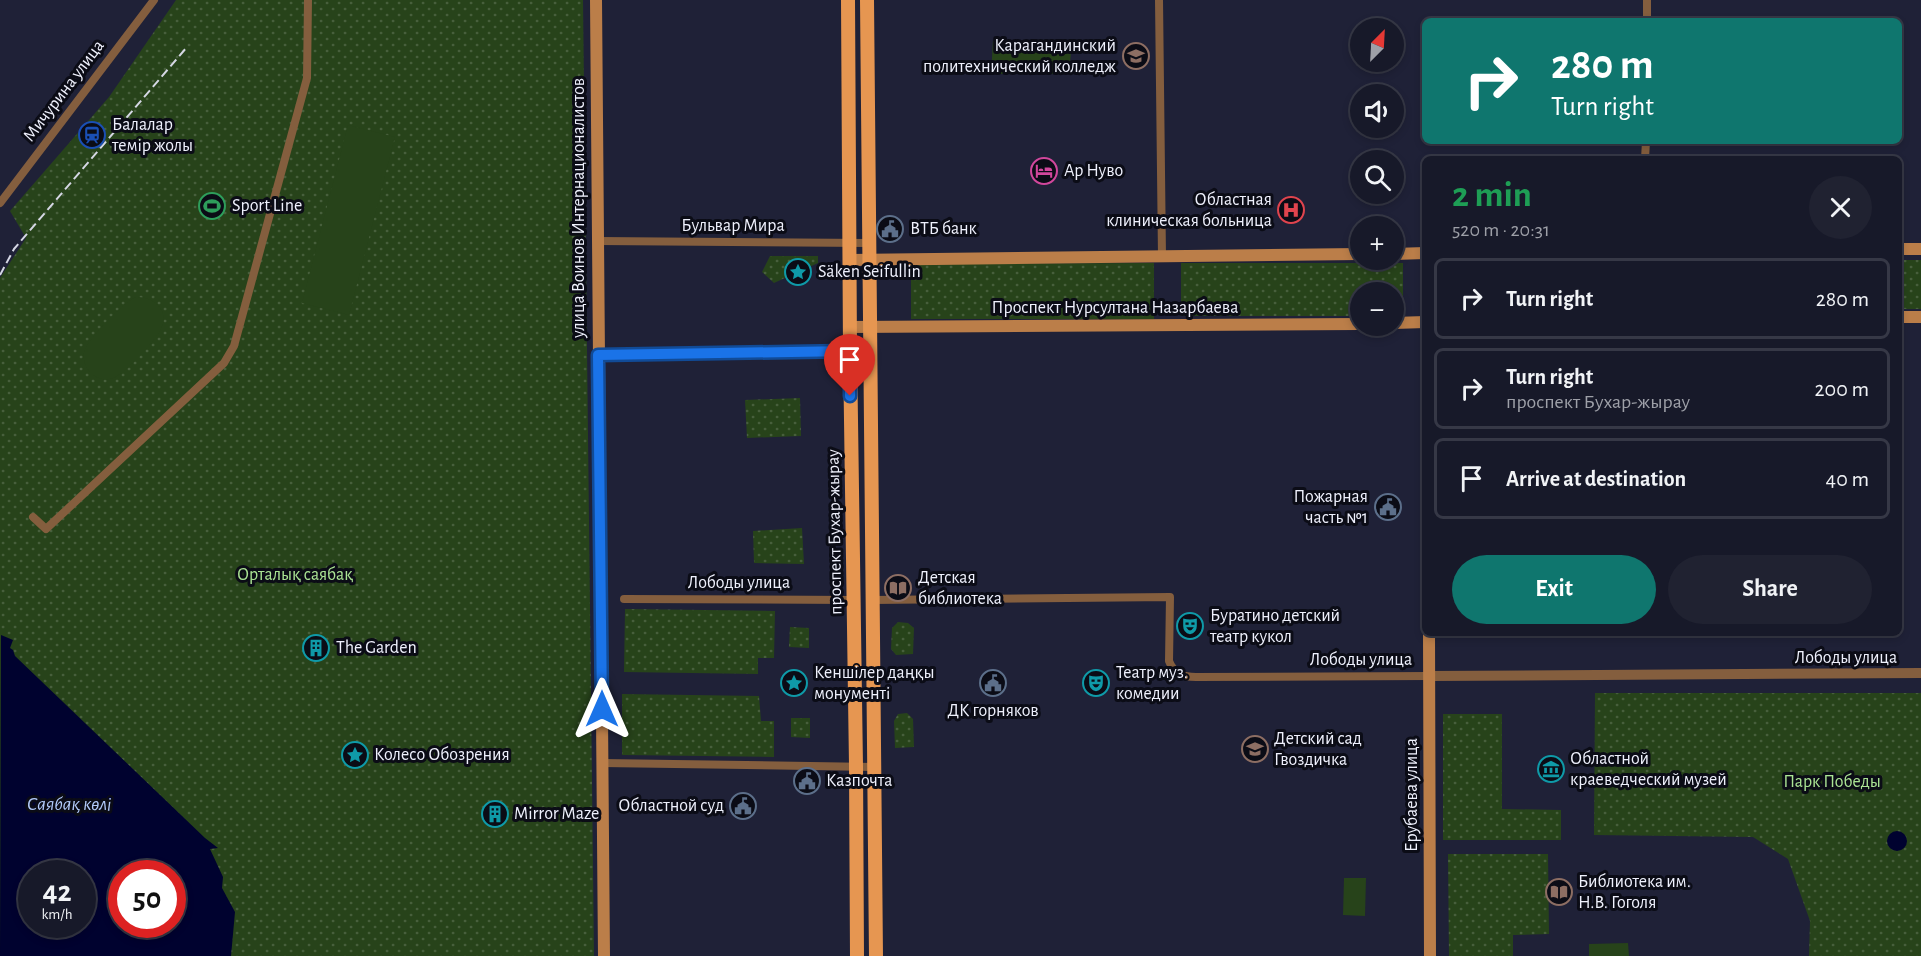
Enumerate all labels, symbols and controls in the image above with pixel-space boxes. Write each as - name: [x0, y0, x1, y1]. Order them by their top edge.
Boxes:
- north arrow: [1350, 18, 1404, 72]
- map controls: [1350, 18, 1404, 336]
- street label: Мичурина улица: [20, 37, 108, 145]
- place label: Карагандинский политехнический колледж: [923, 37, 1116, 76]
- school or university icon: Карагандинский политехнический колледж: [1121, 41, 1151, 71]
- icon: right: [1452, 42, 1530, 120]
- text: 280 m: [1551, 44, 1654, 86]
- street label: улица Воинов Интернационалистов: [570, 78, 588, 339]
- button: sound: [1350, 84, 1404, 138]
- text: Turn right: [1551, 93, 1654, 120]
- place label: Балалар темір жолы: [111, 116, 193, 155]
- station icon: Балалар темір жолы: [77, 120, 107, 150]
- button: search: [1350, 150, 1404, 204]
- hotel icon: Ар Нуво: [1029, 156, 1059, 186]
- place label: Ар Нуво: [1064, 162, 1123, 180]
- button: close: [1809, 176, 1872, 239]
- text: 2 min: [1452, 177, 1532, 213]
- place label: Областная клиническая больница: [1106, 190, 1272, 230]
- sports icon: Sport Line: [197, 191, 227, 221]
- hospital icon: Областная клиническая больница: [1276, 195, 1306, 225]
- place label: Sport Line: [232, 197, 302, 215]
- public building icon: ВТБ банк: [875, 214, 905, 244]
- button: +: [1350, 216, 1404, 270]
- street label: Бульвар Мира: [681, 217, 785, 235]
- place label: ВТБ банк: [910, 219, 977, 238]
- text: 520 m · 20:31: [1452, 220, 1550, 240]
- place icon: Säken Seifullin: [783, 257, 813, 287]
- place label: Säken Seifullin: [818, 263, 921, 281]
- button: −: [1350, 282, 1404, 336]
- icon: right: [1455, 282, 1488, 315]
- text: Turn right: [1506, 288, 1593, 310]
- text: 280 m: [1816, 288, 1869, 310]
- street label: Проспект Нурсултана Назарбаева: [992, 298, 1238, 317]
- pin: [824, 334, 875, 396]
- icon: arrive: [833, 343, 866, 376]
- text: Turn right: [1506, 366, 1593, 388]
- icon: right: [1455, 372, 1488, 405]
- text: 200 m: [1815, 378, 1869, 400]
- text: проспект Бухар-жырау: [1506, 392, 1690, 412]
- street label: проспект Бухар-жырау: [825, 449, 845, 615]
- icon: arrive: [1455, 462, 1488, 495]
- text: Arrive at destination: [1506, 468, 1686, 490]
- text: 40 m: [1826, 468, 1869, 490]
- place label: Пожарная часть №1: [1293, 488, 1368, 527]
- public building icon: Пожарная часть №1: [1373, 492, 1403, 522]
- button: Exit: [1452, 555, 1656, 624]
- button: Share: [1668, 555, 1872, 624]
- park label: Орталық саябақ: [237, 565, 353, 584]
- place label: Детская библиотека: [918, 569, 1002, 608]
- street label: Лободы улица: [688, 573, 790, 592]
- library icon: Детская библиотека: [883, 573, 913, 603]
- place label: Буратино детский театр кукол: [1209, 607, 1340, 646]
- theatre icon: Буратино детский театр кукол: [1175, 611, 1205, 641]
- building icon: The Garden: [301, 633, 331, 663]
- place label: The Garden: [336, 639, 417, 657]
- street label: Лободы улица: [1795, 648, 1897, 667]
- street label: Лободы улица: [1310, 650, 1412, 669]
- place label: Кеншілер даңқы монументі: [814, 664, 935, 703]
- place label: Театр муз. комедии: [1116, 664, 1188, 703]
- place icon: Кеншілер даңқы монументі: [779, 668, 809, 698]
- public building icon: ДК горняков: [978, 668, 1008, 698]
- theatre icon: Театр муз. комедии: [1081, 668, 1111, 698]
- position arrow: [570, 677, 634, 741]
- place label: ДК горняков: [947, 702, 1039, 720]
- place label: Детский сад Гвоздичка: [1274, 730, 1362, 769]
- school or university icon: Детский сад Гвоздичка: [1240, 734, 1270, 764]
- street label: Ерубаева улица: [1402, 738, 1421, 852]
- place icon: Колесо Обозрения: [340, 740, 370, 770]
- place label: Колесо Обозрения: [374, 745, 510, 764]
- place label: Областной краеведческий музей: [1570, 749, 1727, 789]
- museum icon: Областной краеведческий музей: [1536, 754, 1566, 784]
- public building icon: Казпочта: [792, 766, 822, 796]
- place label: Казпочта: [826, 772, 892, 790]
- park label: Парк Победы: [1783, 772, 1881, 791]
- public building icon: Областной суд: [728, 791, 758, 821]
- water label: Саябақ көлі: [27, 794, 111, 814]
- place label: Областной суд: [618, 796, 724, 815]
- building icon: Mirror Maze: [480, 799, 510, 829]
- place label: Mirror Maze: [514, 805, 599, 823]
- speed limit sign: 50: [108, 860, 186, 938]
- place label: Библиотека им. Н.В. Гоголя: [1578, 872, 1691, 912]
- text: 42: [42, 877, 72, 907]
- library icon: Библиотека им. Н.В. Гоголя: [1544, 877, 1574, 907]
- text: km/h: [42, 907, 72, 922]

